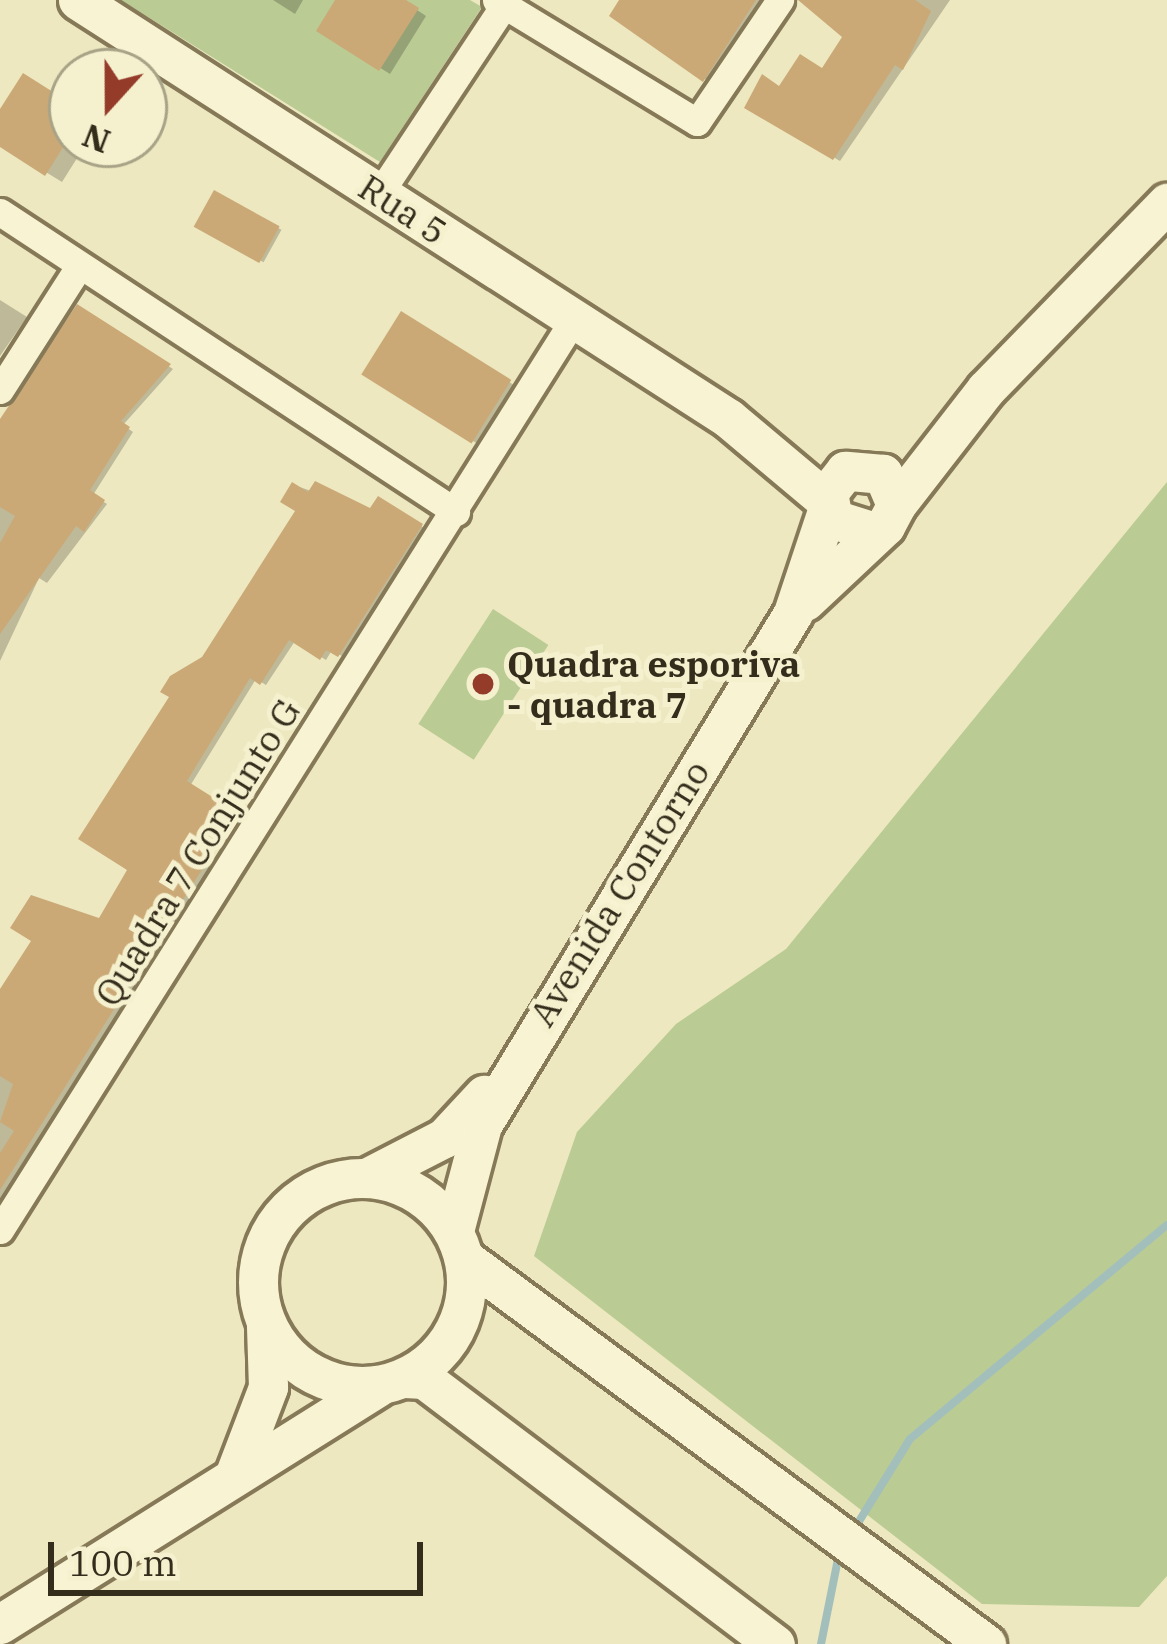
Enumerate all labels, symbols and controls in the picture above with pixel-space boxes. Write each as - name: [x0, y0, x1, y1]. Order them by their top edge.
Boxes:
- north arrow: [48, 48, 168, 168]
- text: N: [76, 115, 116, 164]
- street label: Rua 5: [351, 165, 455, 253]
- place label: Quadra esporiva - quadra 7: [507, 641, 800, 726]
- marker: Quadra esporiva - quadra 7: [470, 671, 496, 697]
- street label: Quadra 7 Conjunto G: [85, 691, 309, 1013]
- street label: Avenida Contorno: [520, 752, 718, 1034]
- scale bar: [54, 1518, 429, 1592]
- text: 100 m: [69, 1539, 176, 1586]

